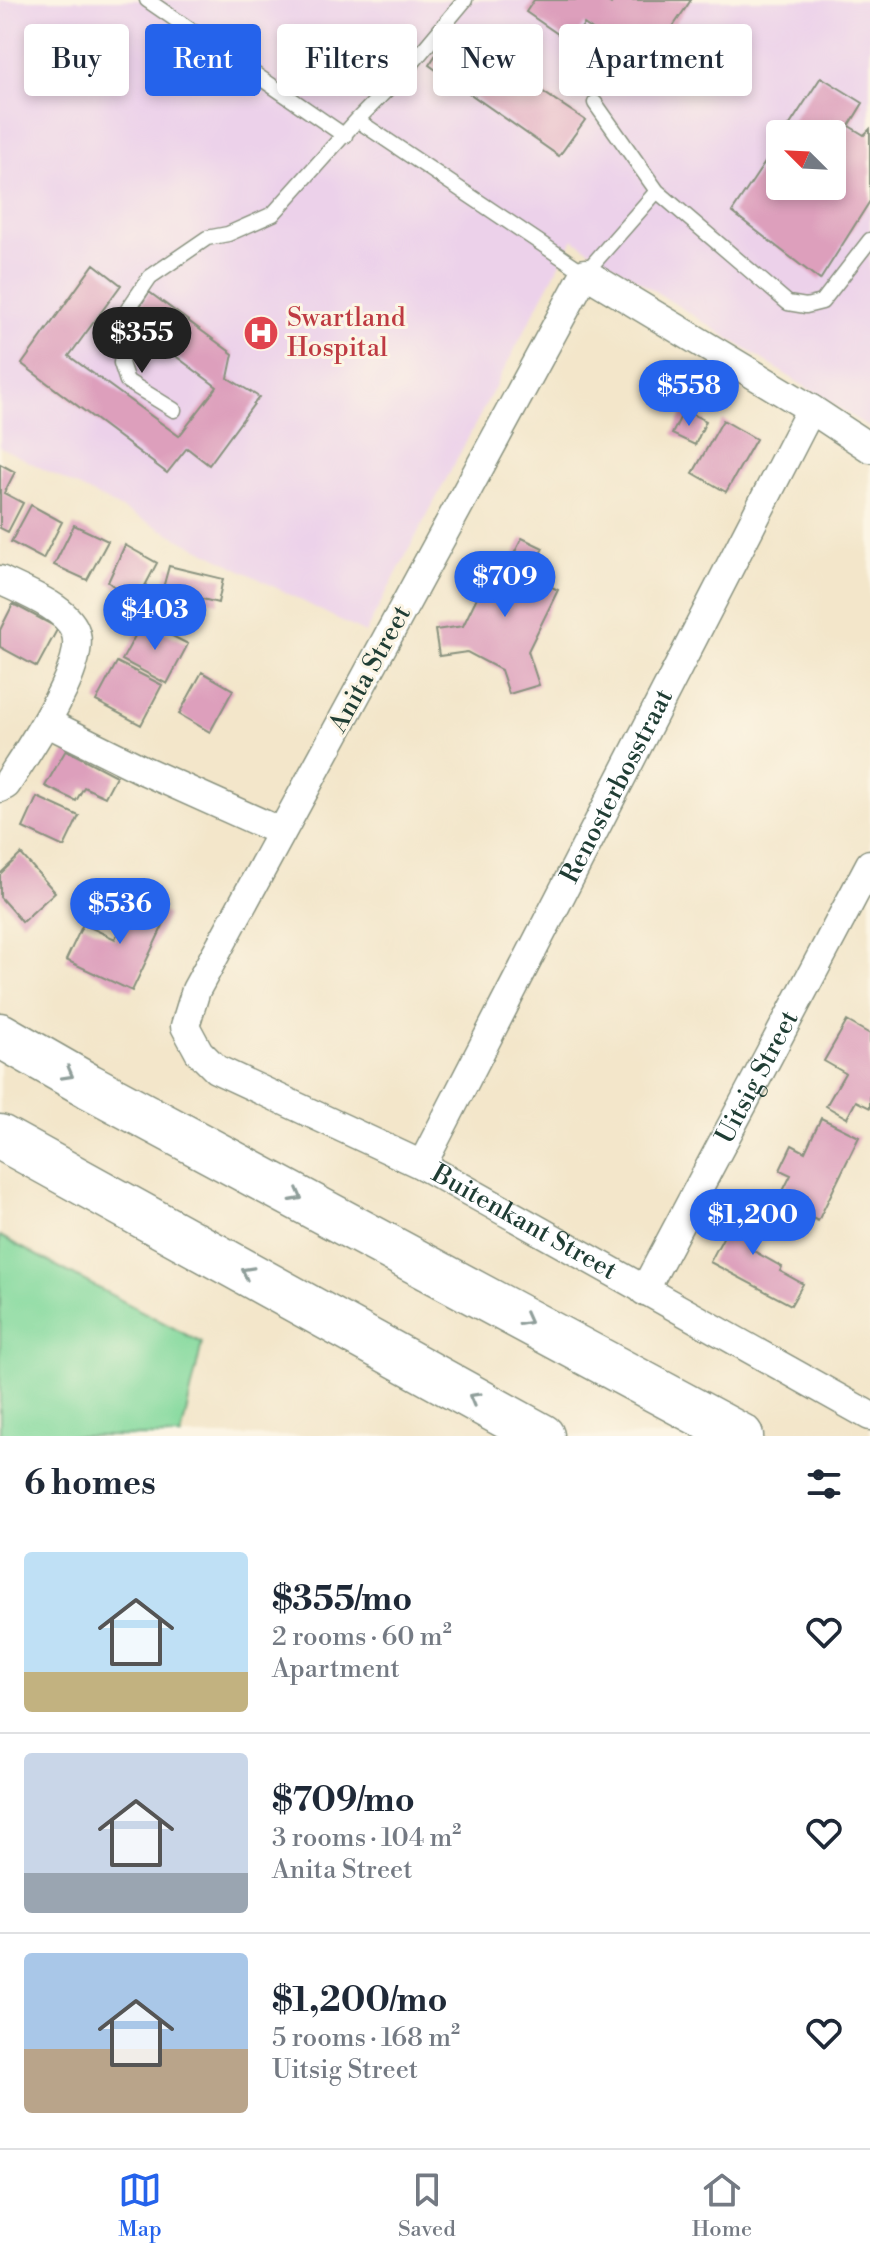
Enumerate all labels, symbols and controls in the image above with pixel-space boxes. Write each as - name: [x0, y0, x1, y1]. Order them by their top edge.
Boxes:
- chip: Buy: [24, 24, 129, 96]
- chip: Rent: [145, 24, 261, 96]
- chip: Filters: [277, 24, 417, 96]
- chip: New: [433, 24, 543, 96]
- chip: Apartment: [559, 24, 752, 96]
- north arrow: [766, 120, 846, 200]
- map controls: [766, 120, 846, 200]
- place label: Swartland Hospital: [287, 302, 406, 364]
- pin: $355: [95, 307, 189, 375]
- hospital icon: Swartland Hospital: [242, 314, 280, 352]
- text: $355: [110, 317, 174, 349]
- pin: $558: [642, 360, 736, 428]
- text: $558: [657, 370, 721, 402]
- pin: $709: [458, 551, 552, 619]
- text: $709: [472, 561, 538, 593]
- pin: $403: [108, 584, 202, 652]
- text: $403: [121, 594, 189, 626]
- street label: Anita Street: [321, 600, 418, 739]
- street label: Renosterbosstraat: [554, 684, 680, 889]
- pin: $536: [73, 878, 167, 946]
- text: $536: [88, 888, 152, 920]
- street label: Uitsig Street: [709, 1005, 806, 1149]
- one-way arrow: [59, 1064, 74, 1080]
- street label: Buitenkant Street: [425, 1157, 623, 1287]
- one-way arrow: [289, 1187, 304, 1202]
- pin: $1,200: [688, 1189, 818, 1257]
- text: $1,200: [708, 1199, 798, 1231]
- one-way arrow: [241, 1266, 255, 1282]
- one-way arrow: [518, 1310, 532, 1325]
- one-way arrow: [468, 1392, 483, 1408]
- icon: filters: [802, 1462, 846, 1506]
- text: 6 homes: [24, 1463, 156, 1505]
- text: $355/mo: [272, 1579, 412, 1621]
- icon: home: [88, 1584, 184, 1680]
- icon: heart: [802, 1610, 846, 1654]
- text: 2 rooms · 60 m²: [272, 1621, 452, 1653]
- text: Apartment: [272, 1653, 400, 1685]
- text: $709/mo: [272, 1780, 415, 1822]
- icon: home: [88, 1785, 184, 1881]
- icon: heart: [802, 1811, 846, 1855]
- text: 3 rooms · 104 m²: [272, 1822, 461, 1854]
- text: Anita Street: [272, 1854, 412, 1886]
- text: $1,200/mo: [272, 1980, 448, 2022]
- icon: home: [88, 1985, 184, 2081]
- icon: heart: [802, 2011, 846, 2055]
- text: 5 rooms · 168 m²: [272, 2022, 460, 2054]
- text: Uitsig Street: [272, 2054, 418, 2086]
- tab: Map: [118, 2168, 162, 2243]
- tab: Saved: [398, 2168, 456, 2243]
- tab: Home: [692, 2168, 752, 2243]

